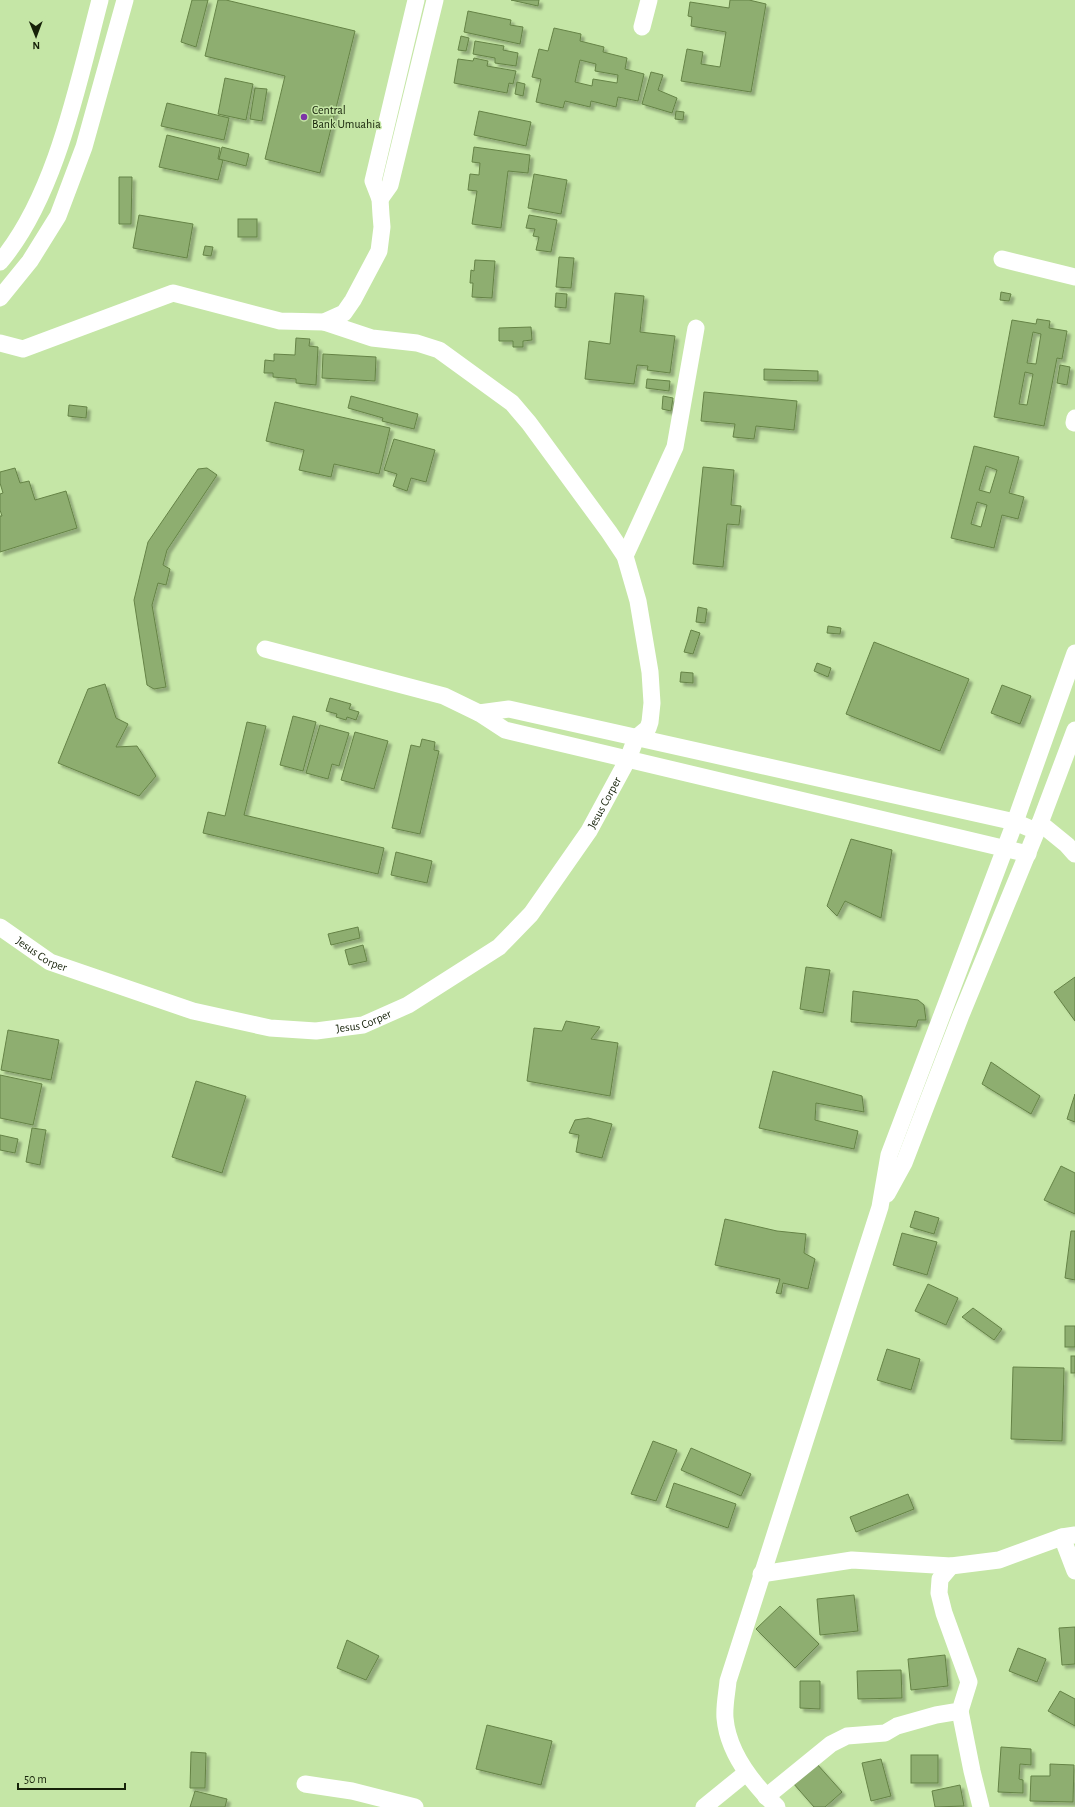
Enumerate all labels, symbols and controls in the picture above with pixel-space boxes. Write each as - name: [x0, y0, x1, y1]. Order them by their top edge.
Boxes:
- north arrow: [16, 16, 56, 56]
- text: N: [32, 40, 40, 51]
- place label: Central Bank Umuahia: [312, 104, 381, 130]
- marker: Central Bank Umuahia: [299, 112, 309, 122]
- street label: Jesus Corper: [585, 775, 623, 831]
- street label: Jesus Corper: [14, 934, 69, 973]
- street label: Jesus Corper: [335, 1007, 393, 1034]
- scale bar: [18, 1765, 125, 1791]
- text: 50 m: [24, 1773, 47, 1785]

